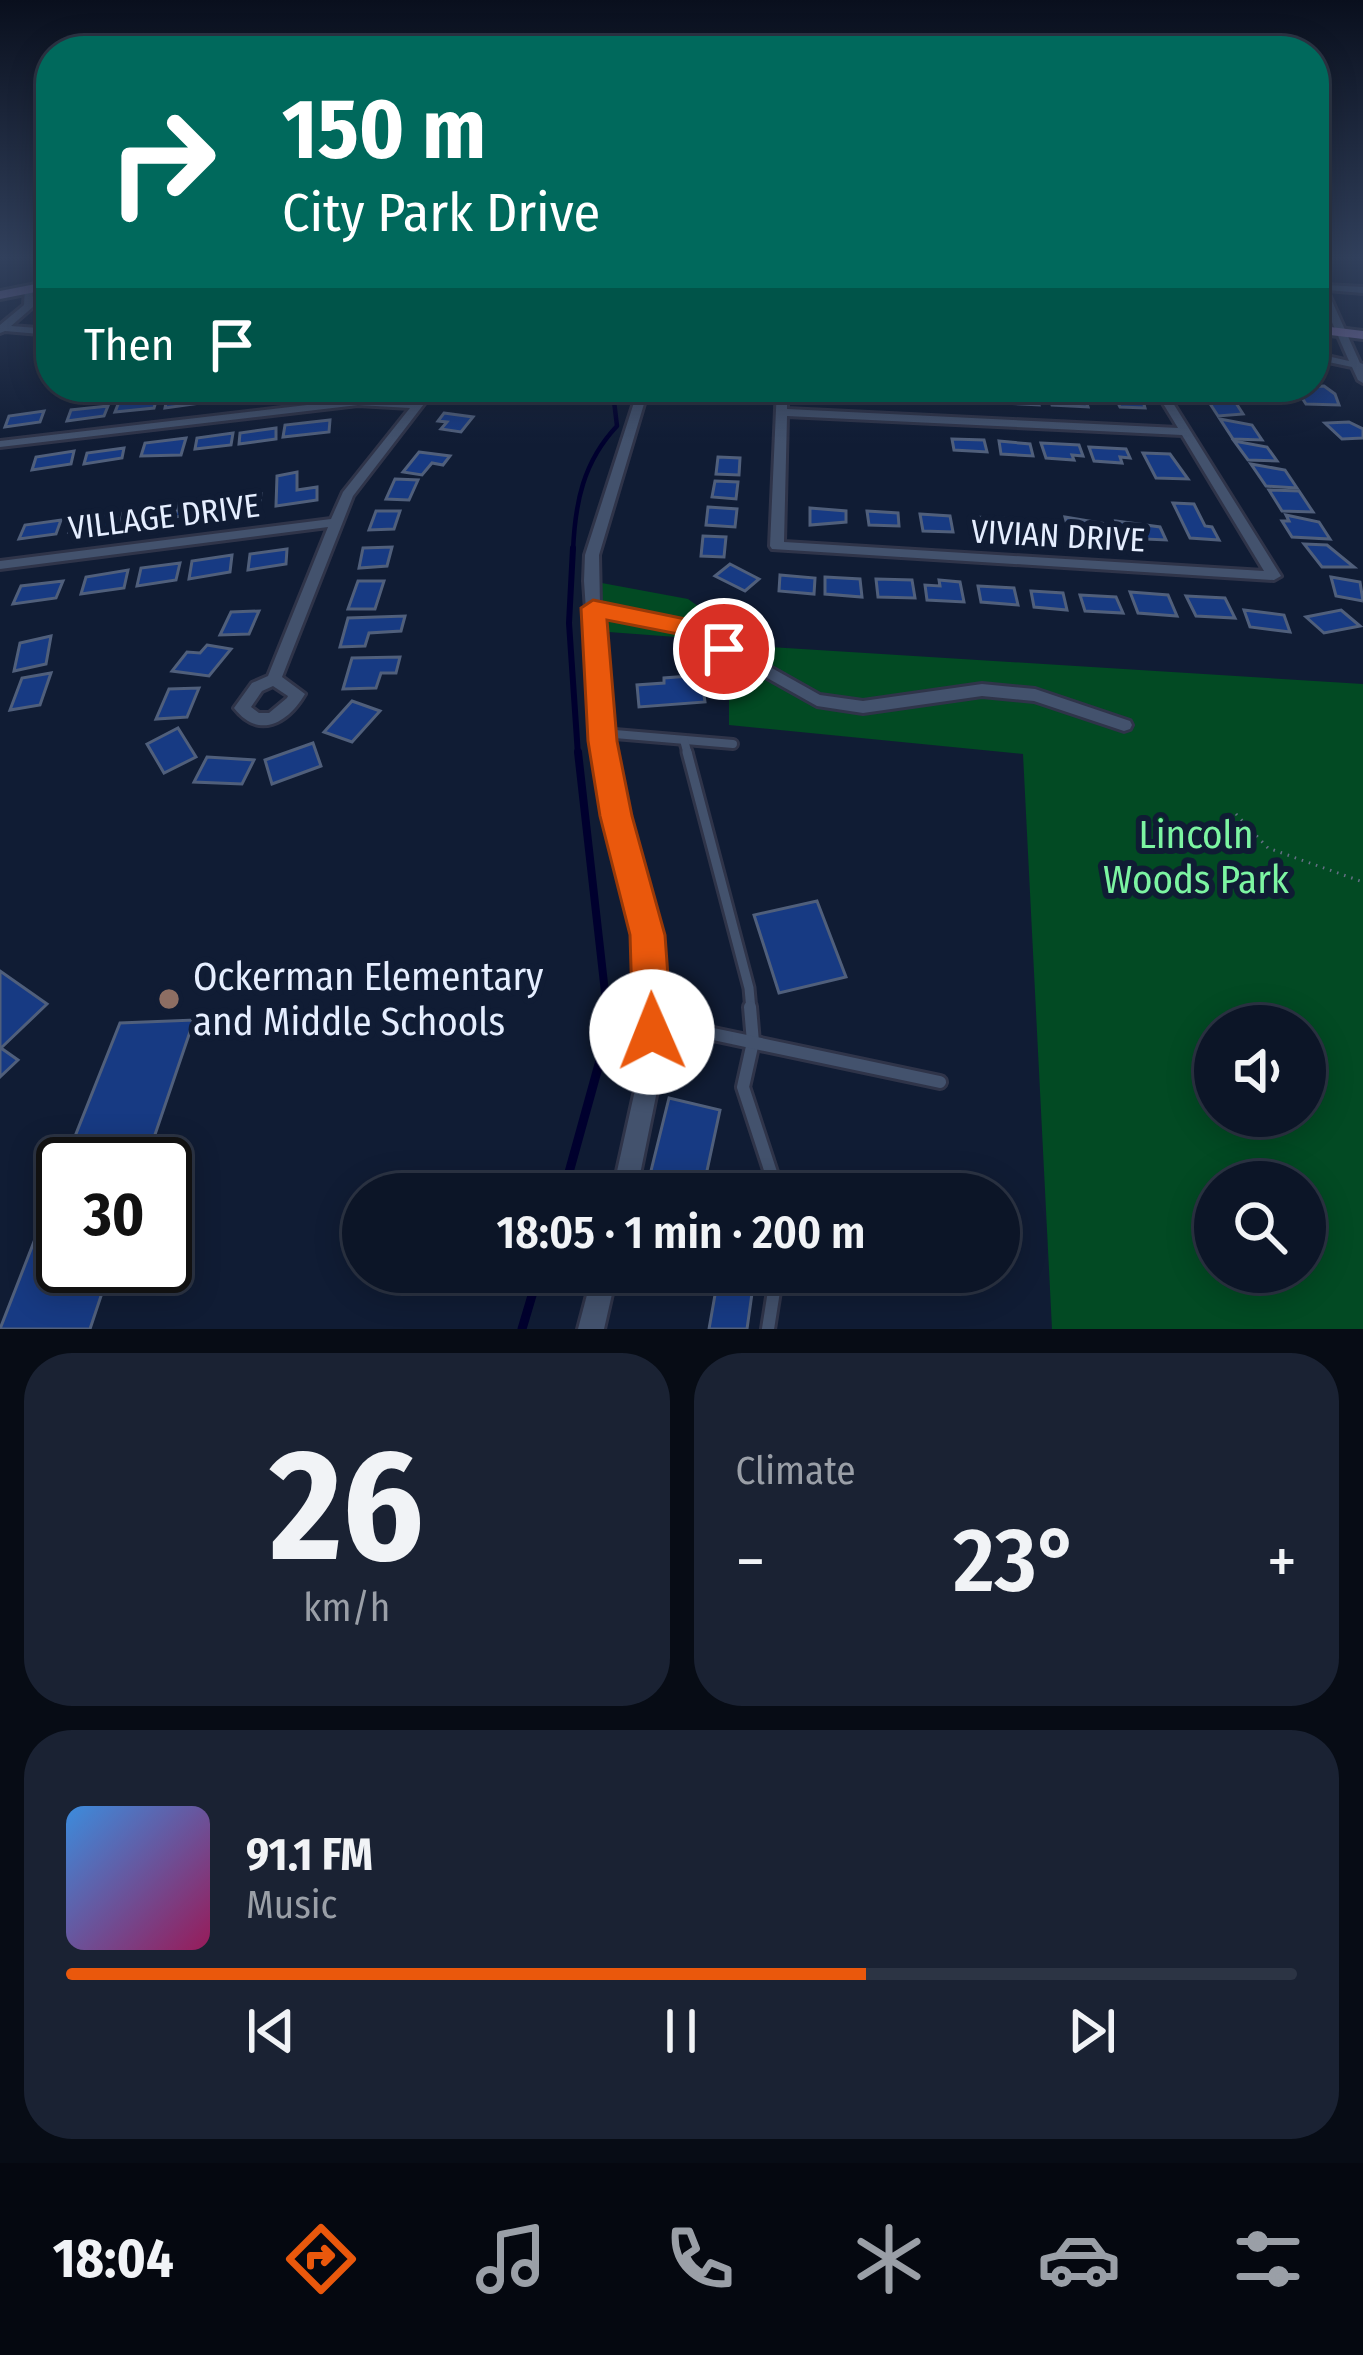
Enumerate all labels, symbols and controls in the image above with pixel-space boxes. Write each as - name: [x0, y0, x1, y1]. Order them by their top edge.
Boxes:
- text: 150 m: [282, 79, 486, 180]
- icon: right: [84, 84, 240, 240]
- text: City Park Drive: [282, 181, 600, 245]
- icon: arrive: [199, 312, 265, 378]
- text: Then: [84, 318, 175, 372]
- street label: VILLAGE DRIVE: [66, 485, 262, 549]
- street label: VIVIAN DRIVE: [970, 511, 1146, 561]
- pin: [673, 598, 775, 700]
- icon: arrive: [691, 616, 757, 682]
- park label: Lincoln Woods Park: [1103, 812, 1290, 903]
- place label: Ockerman Elementary and Middle Schools: [193, 954, 544, 1045]
- position arrow: [589, 969, 715, 1095]
- marker: Ockerman Elementary and Middle Schools: [156, 986, 182, 1012]
- map controls: [1194, 1005, 1326, 1293]
- button: sound: [1194, 1005, 1326, 1137]
- speed limit sign: 30: [36, 1137, 192, 1293]
- button: search: [1194, 1161, 1326, 1293]
- text: 18:05 · 1 min · 200 m: [497, 1206, 865, 1260]
- text: 26: [270, 1413, 424, 1600]
- text: Climate: [736, 1448, 856, 1494]
- text: 23°: [953, 1507, 1079, 1615]
- text: −: [736, 1522, 765, 1601]
- text: +: [1267, 1522, 1297, 1601]
- text: km/h: [303, 1585, 390, 1631]
- text: 91.1 FM: [246, 1828, 373, 1882]
- text: Music: [246, 1882, 337, 1928]
- icon: previous: [238, 1998, 304, 2064]
- icon: pause: [648, 1998, 714, 2064]
- icon: next: [1059, 1998, 1125, 2064]
- icon: directions: [279, 2217, 363, 2301]
- icon: music: [469, 2217, 553, 2301]
- icon: phone: [658, 2217, 742, 2301]
- icon: climate: [847, 2217, 931, 2301]
- icon: car: [1037, 2217, 1121, 2301]
- icon: filters: [1226, 2217, 1310, 2301]
- text: 18:04: [53, 2227, 174, 2291]

